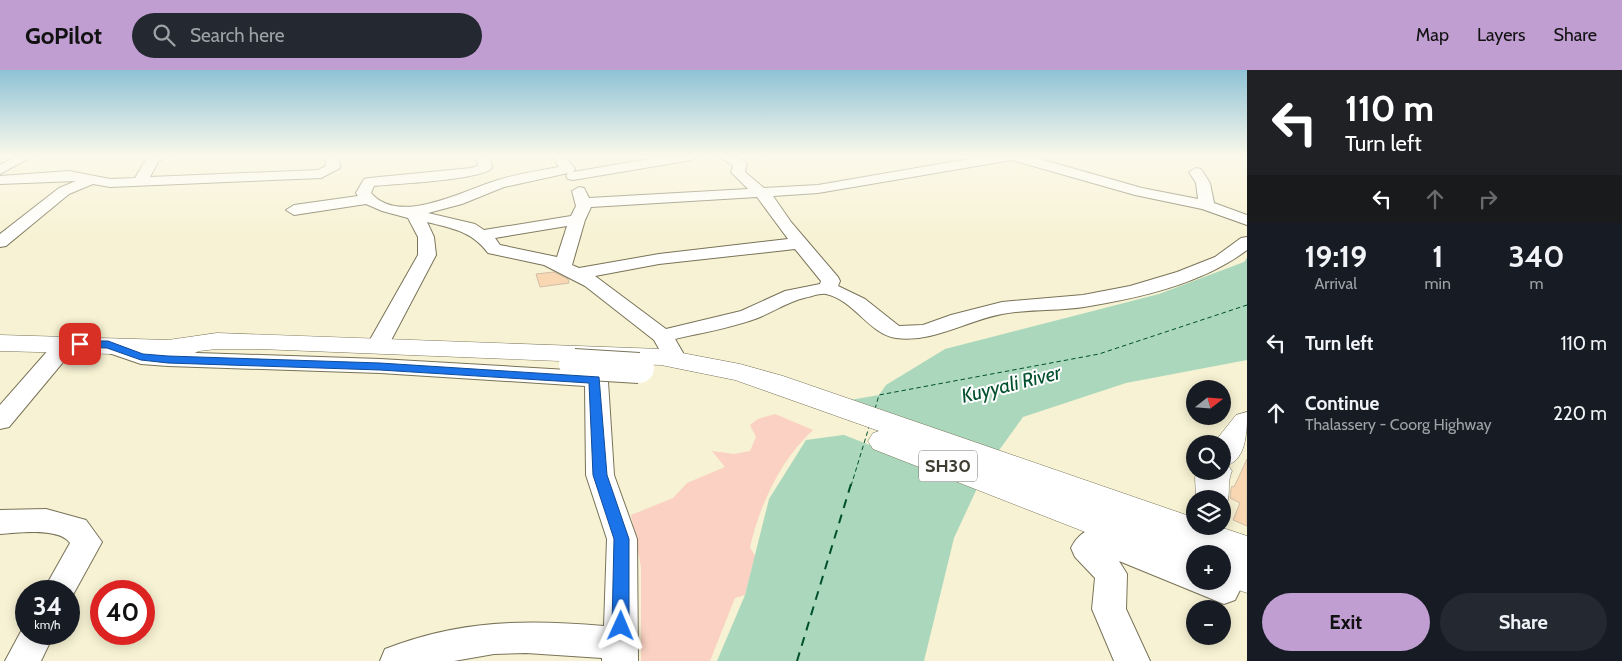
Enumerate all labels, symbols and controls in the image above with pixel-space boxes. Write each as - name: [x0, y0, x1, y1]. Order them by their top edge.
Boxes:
- search box: [132, 13, 482, 58]
- text: GoPilot: [25, 21, 102, 50]
- icon: search: [150, 21, 178, 49]
- text: Search here: [190, 24, 284, 47]
- text: Map: [1416, 24, 1449, 46]
- text: Layers: [1477, 24, 1526, 46]
- text: Share: [1554, 24, 1597, 46]
- text: 110 m: [1345, 87, 1434, 130]
- icon: left: [1262, 90, 1327, 155]
- text: Turn left: [1345, 130, 1422, 157]
- icon: left: [1368, 185, 1396, 213]
- icon: ahead: [1421, 185, 1449, 213]
- icon: right: [1474, 185, 1502, 213]
- text: 19:19: [1305, 238, 1367, 275]
- text: 1: [1432, 238, 1443, 275]
- text: 340: [1508, 238, 1564, 275]
- text: Arrival: [1314, 274, 1357, 293]
- text: min: [1425, 274, 1451, 293]
- text: m: [1529, 274, 1543, 293]
- pin: [59, 323, 101, 365]
- icon: left: [1262, 329, 1290, 357]
- icon: arrive: [66, 330, 94, 358]
- text: Turn left: [1305, 332, 1373, 355]
- text: 110 m: [1560, 332, 1607, 355]
- water label: Kuyyali River: [959, 360, 1064, 408]
- north arrow: [1186, 380, 1231, 425]
- map controls: [1186, 380, 1231, 645]
- text: Continue: [1305, 392, 1379, 415]
- icon: ahead: [1262, 399, 1290, 427]
- text: 220 m: [1553, 402, 1607, 425]
- text: Thalassery - Coorg Highway: [1305, 415, 1492, 434]
- button: search: [1186, 435, 1231, 480]
- road number: SH30: [919, 451, 977, 482]
- button: layers: [1186, 490, 1231, 535]
- button: +: [1186, 545, 1231, 590]
- speed limit sign: 40: [90, 580, 155, 645]
- text: 34: [33, 591, 62, 621]
- button: Exit: [1262, 593, 1430, 651]
- button: Share: [1440, 593, 1607, 651]
- position arrow: [594, 599, 646, 651]
- button: −: [1186, 600, 1231, 645]
- text: km/h: [34, 617, 61, 632]

